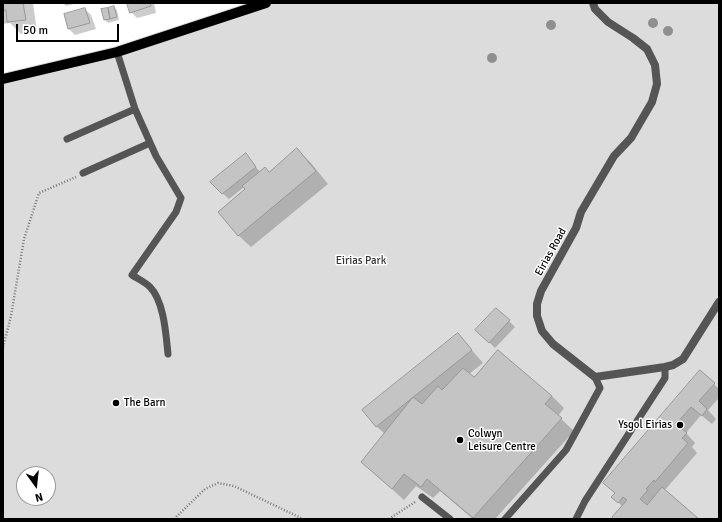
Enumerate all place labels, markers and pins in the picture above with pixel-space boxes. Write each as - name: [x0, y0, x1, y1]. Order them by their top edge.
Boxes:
- place label: The Barn: [124, 396, 166, 410]
- marker: The Barn: [111, 398, 121, 408]
- place label: Ysgol Eirias: [618, 418, 672, 432]
- marker: Ysgol Eirias: [675, 420, 685, 430]
- place label: Colwyn Leisure Centre: [468, 427, 536, 453]
- marker: Colwyn Leisure Centre: [455, 435, 465, 445]

